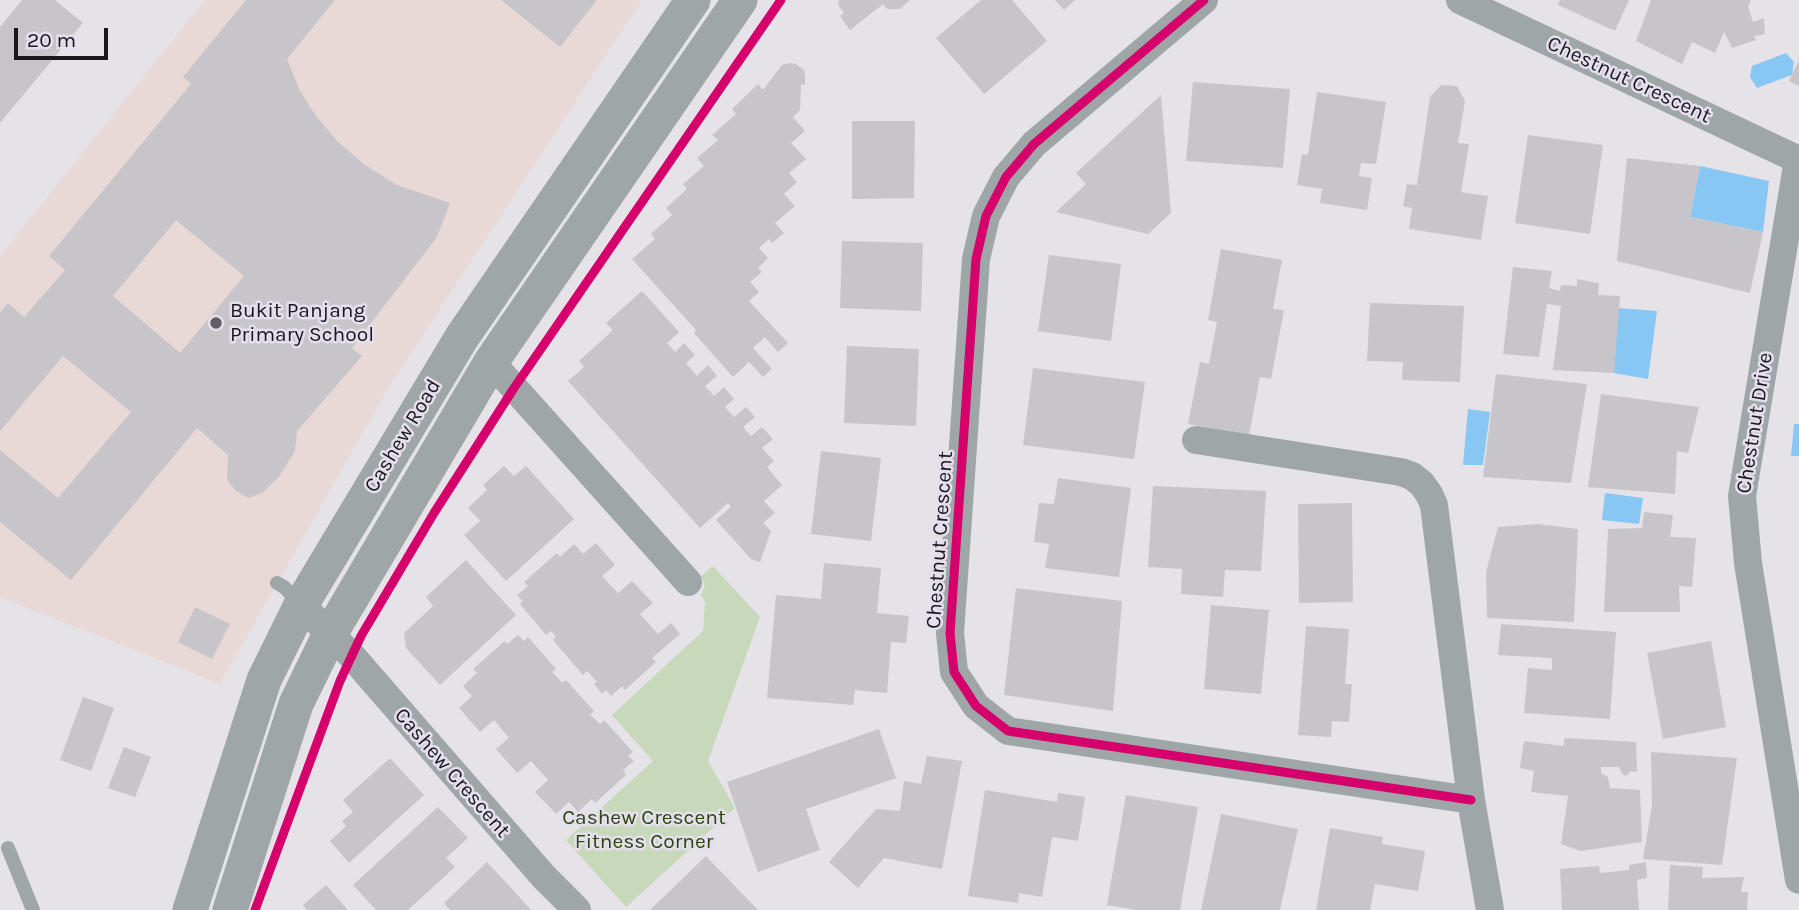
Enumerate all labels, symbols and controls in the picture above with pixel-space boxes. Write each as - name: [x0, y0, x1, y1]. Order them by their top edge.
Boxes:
- scale bar: [18, 14, 112, 58]
- text: 20 m: [27, 28, 76, 52]
- street label: Chestnut Crescent: [1543, 31, 1715, 129]
- place label: Bukit Panjang Primary School: [230, 298, 374, 348]
- marker: Bukit Panjang Primary School: [208, 315, 224, 331]
- street label: Chestnut Drive: [1731, 351, 1779, 495]
- street label: Cashew Road: [359, 375, 447, 497]
- street label: Chestnut Crescent: [921, 450, 959, 630]
- street label: Cashew Crescent: [389, 703, 515, 843]
- park label: Cashew Crescent Fitness Corner: [562, 805, 726, 855]

